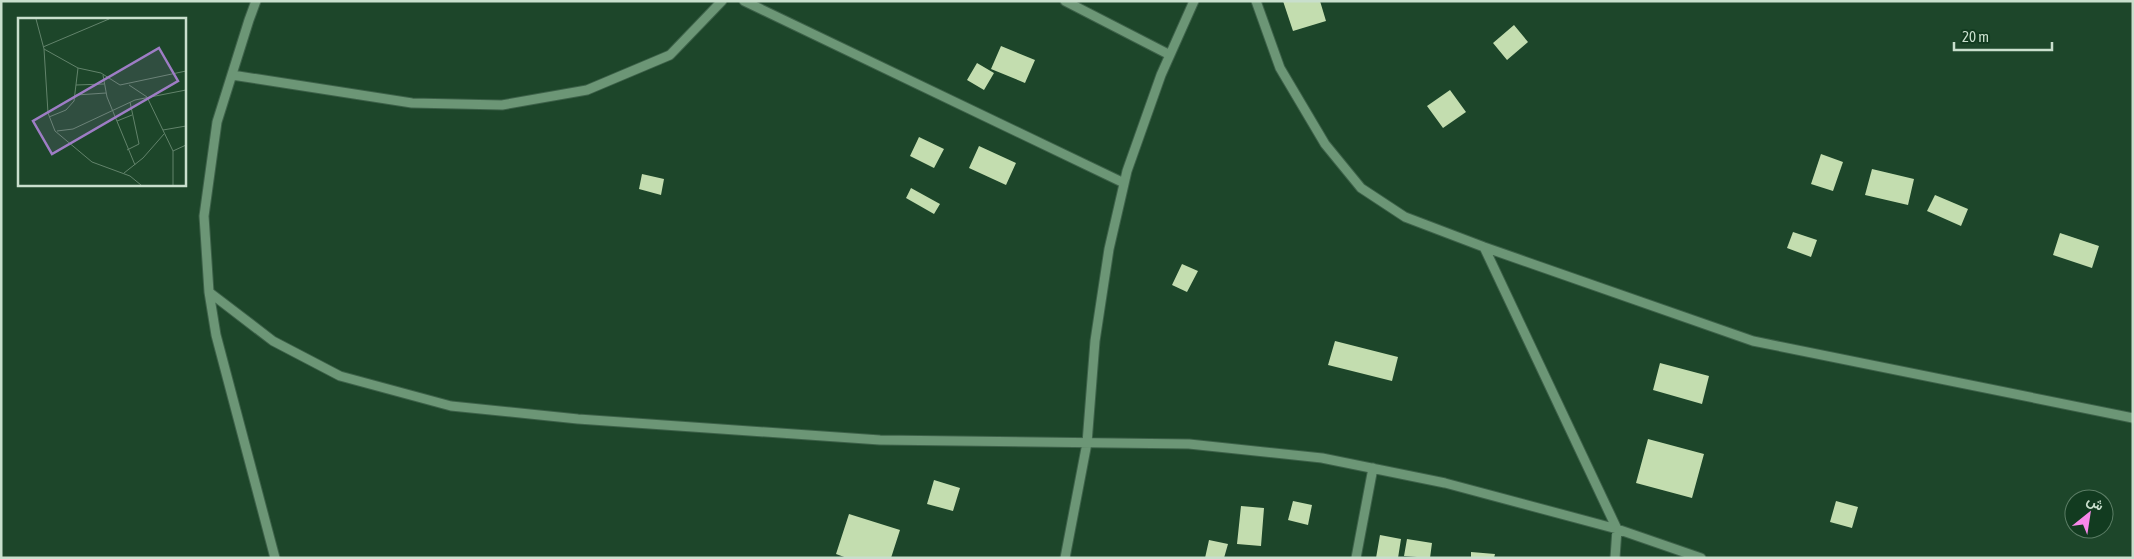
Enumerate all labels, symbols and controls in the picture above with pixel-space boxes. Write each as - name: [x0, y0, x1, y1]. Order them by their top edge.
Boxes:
- inset map: [18, 18, 185, 185]
- scale bar: [1954, 20, 2052, 52]
- text: 20 m: [1962, 28, 1989, 45]
- north arrow: [2064, 489, 2114, 539]
- text: ش: [2084, 492, 2107, 515]

